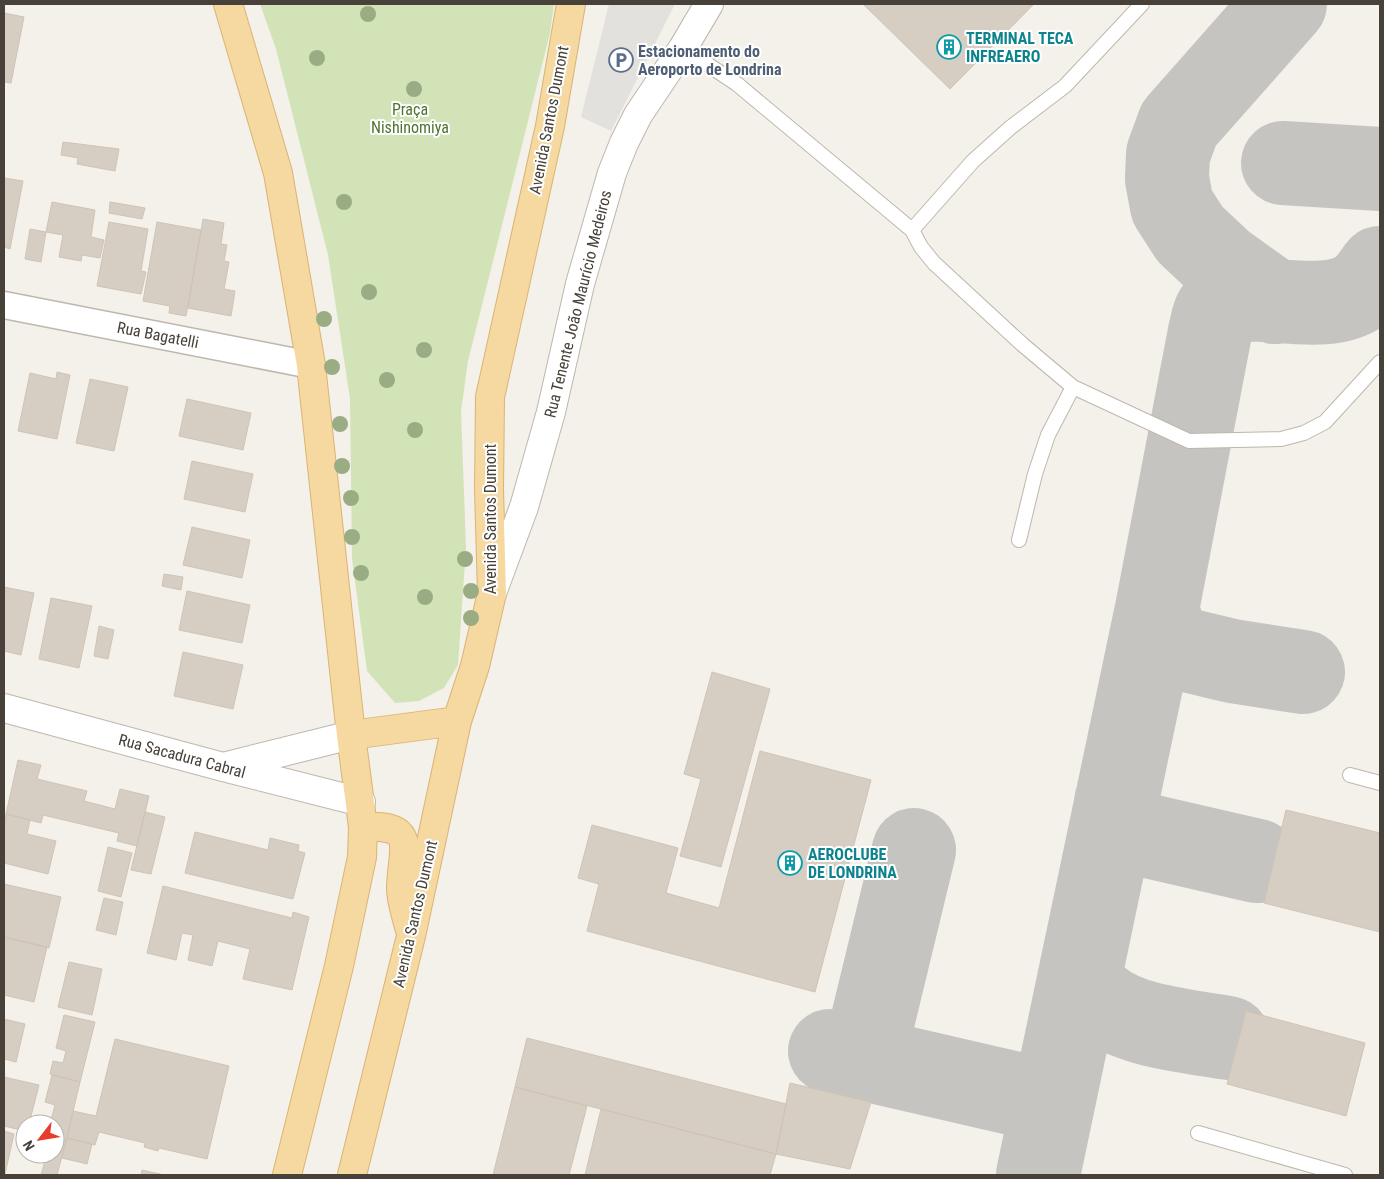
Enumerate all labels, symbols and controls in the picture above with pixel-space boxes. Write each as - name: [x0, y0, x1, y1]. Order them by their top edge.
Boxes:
- place label: TERMINAL TECA INFREAERO: [966, 29, 1074, 66]
- building icon: TERMINAL TECA INFREAERO: [936, 34, 962, 60]
- place label: Estacionamento do Aeroporto de Londrina: [638, 42, 782, 79]
- street label: Avenida Santos Dumont: [525, 44, 573, 196]
- parking icon: Estacionamento do Aeroporto de Londrina: [608, 47, 634, 73]
- park label: Praça Nishinomiya: [371, 100, 449, 137]
- street label: Rua Tenente João Maurício Medeiros: [540, 188, 616, 420]
- street label: Rua Bagatelli: [116, 318, 200, 352]
- street label: Avenida Santos Dumont: [481, 443, 500, 594]
- street label: Rua Sacadura Cabral: [116, 730, 248, 782]
- street label: Avenida Santos Dumont: [389, 838, 441, 989]
- place label: AEROCLUBE DE LONDRINA: [808, 845, 897, 882]
- building icon: AEROCLUBE DE LONDRINA: [777, 850, 803, 876]
- north arrow: [15, 1114, 65, 1164]
- text: N: [20, 1138, 38, 1153]

